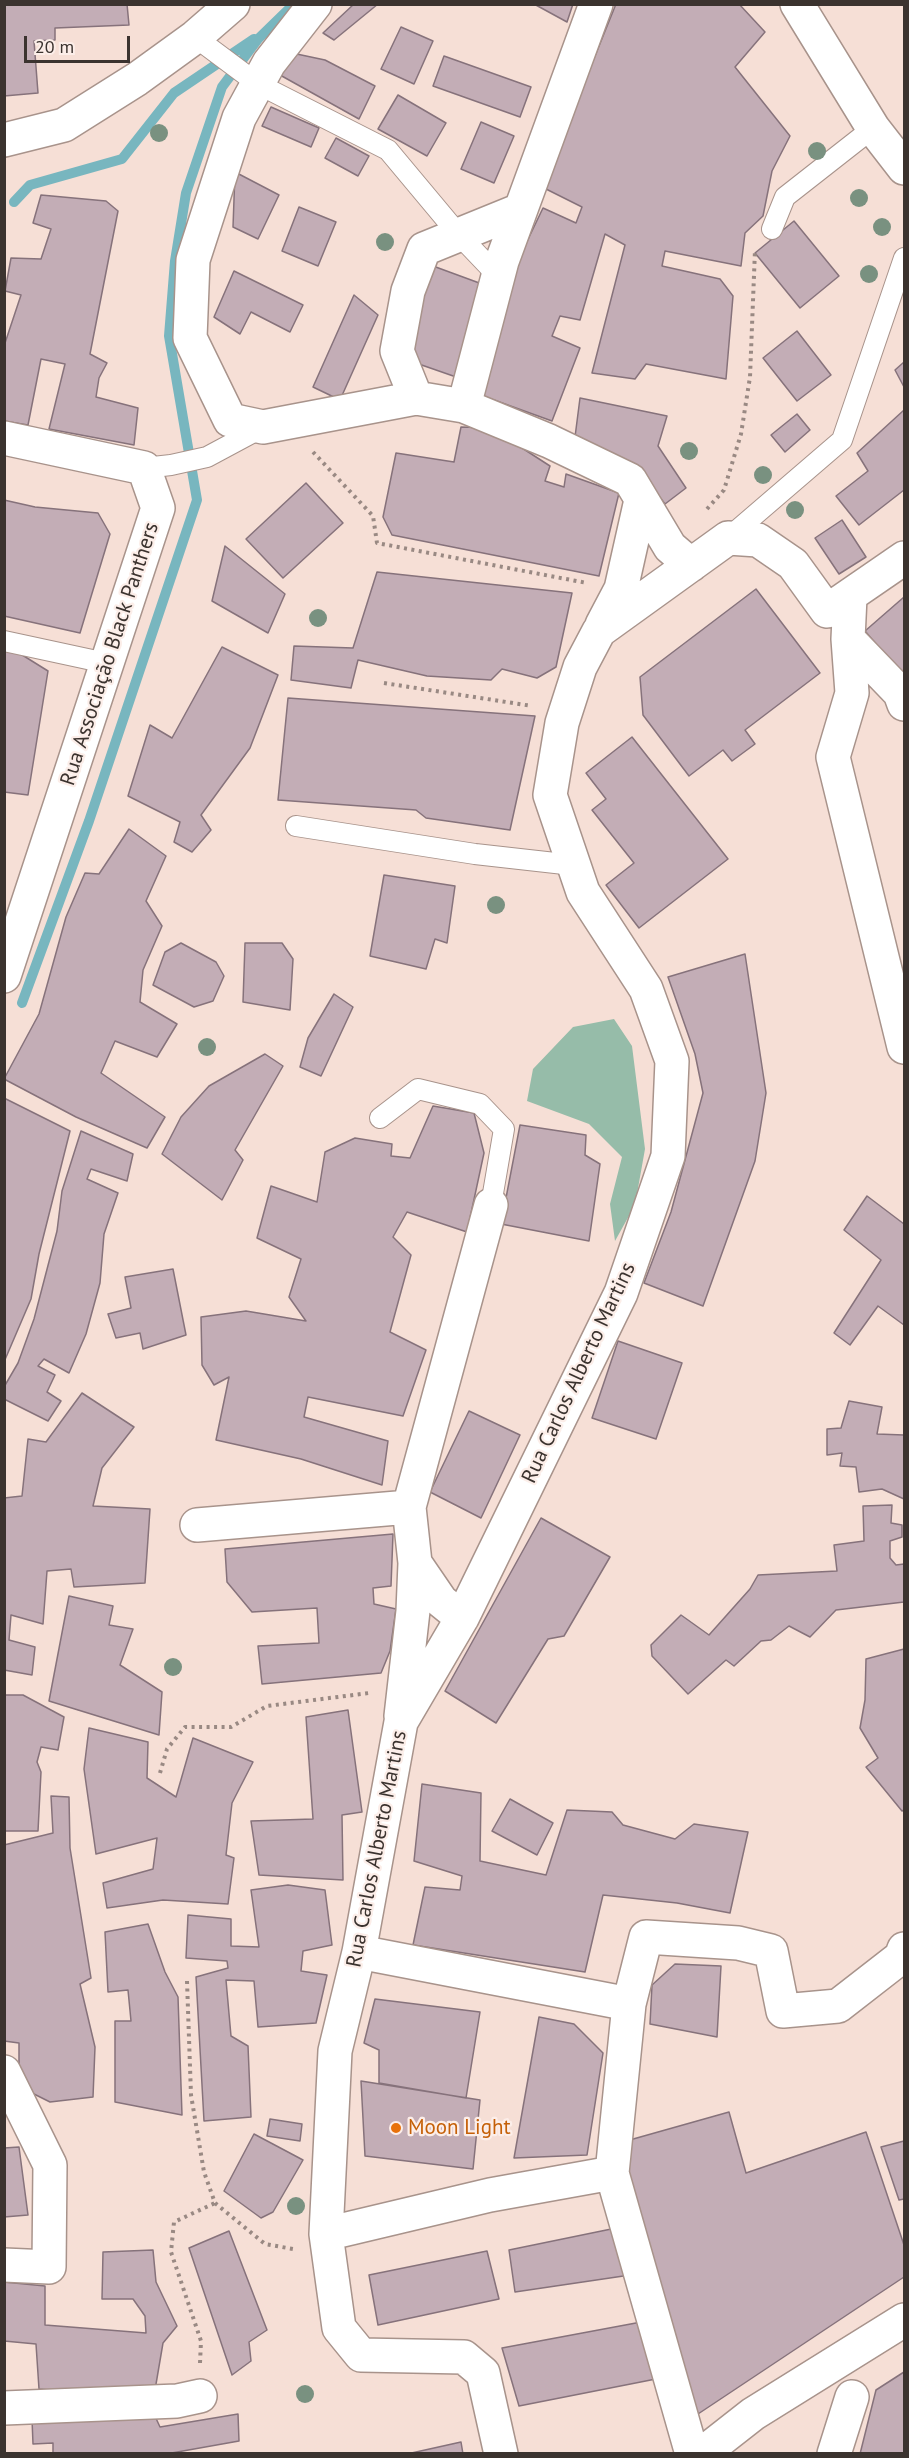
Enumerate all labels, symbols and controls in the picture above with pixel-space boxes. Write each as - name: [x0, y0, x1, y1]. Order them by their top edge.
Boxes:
- scale bar: [27, 24, 134, 62]
- text: 20 m: [35, 35, 74, 58]
- street label: Rua Associação Black Panthers: [55, 519, 165, 789]
- street label: Rua Carlos Alberto Martins: [517, 1259, 641, 1487]
- street label: Rua Carlos Alberto Martins: [342, 1729, 412, 1969]
- place label: Moon Light: [408, 2115, 511, 2141]
- marker: Moon Light: [389, 2121, 403, 2135]

